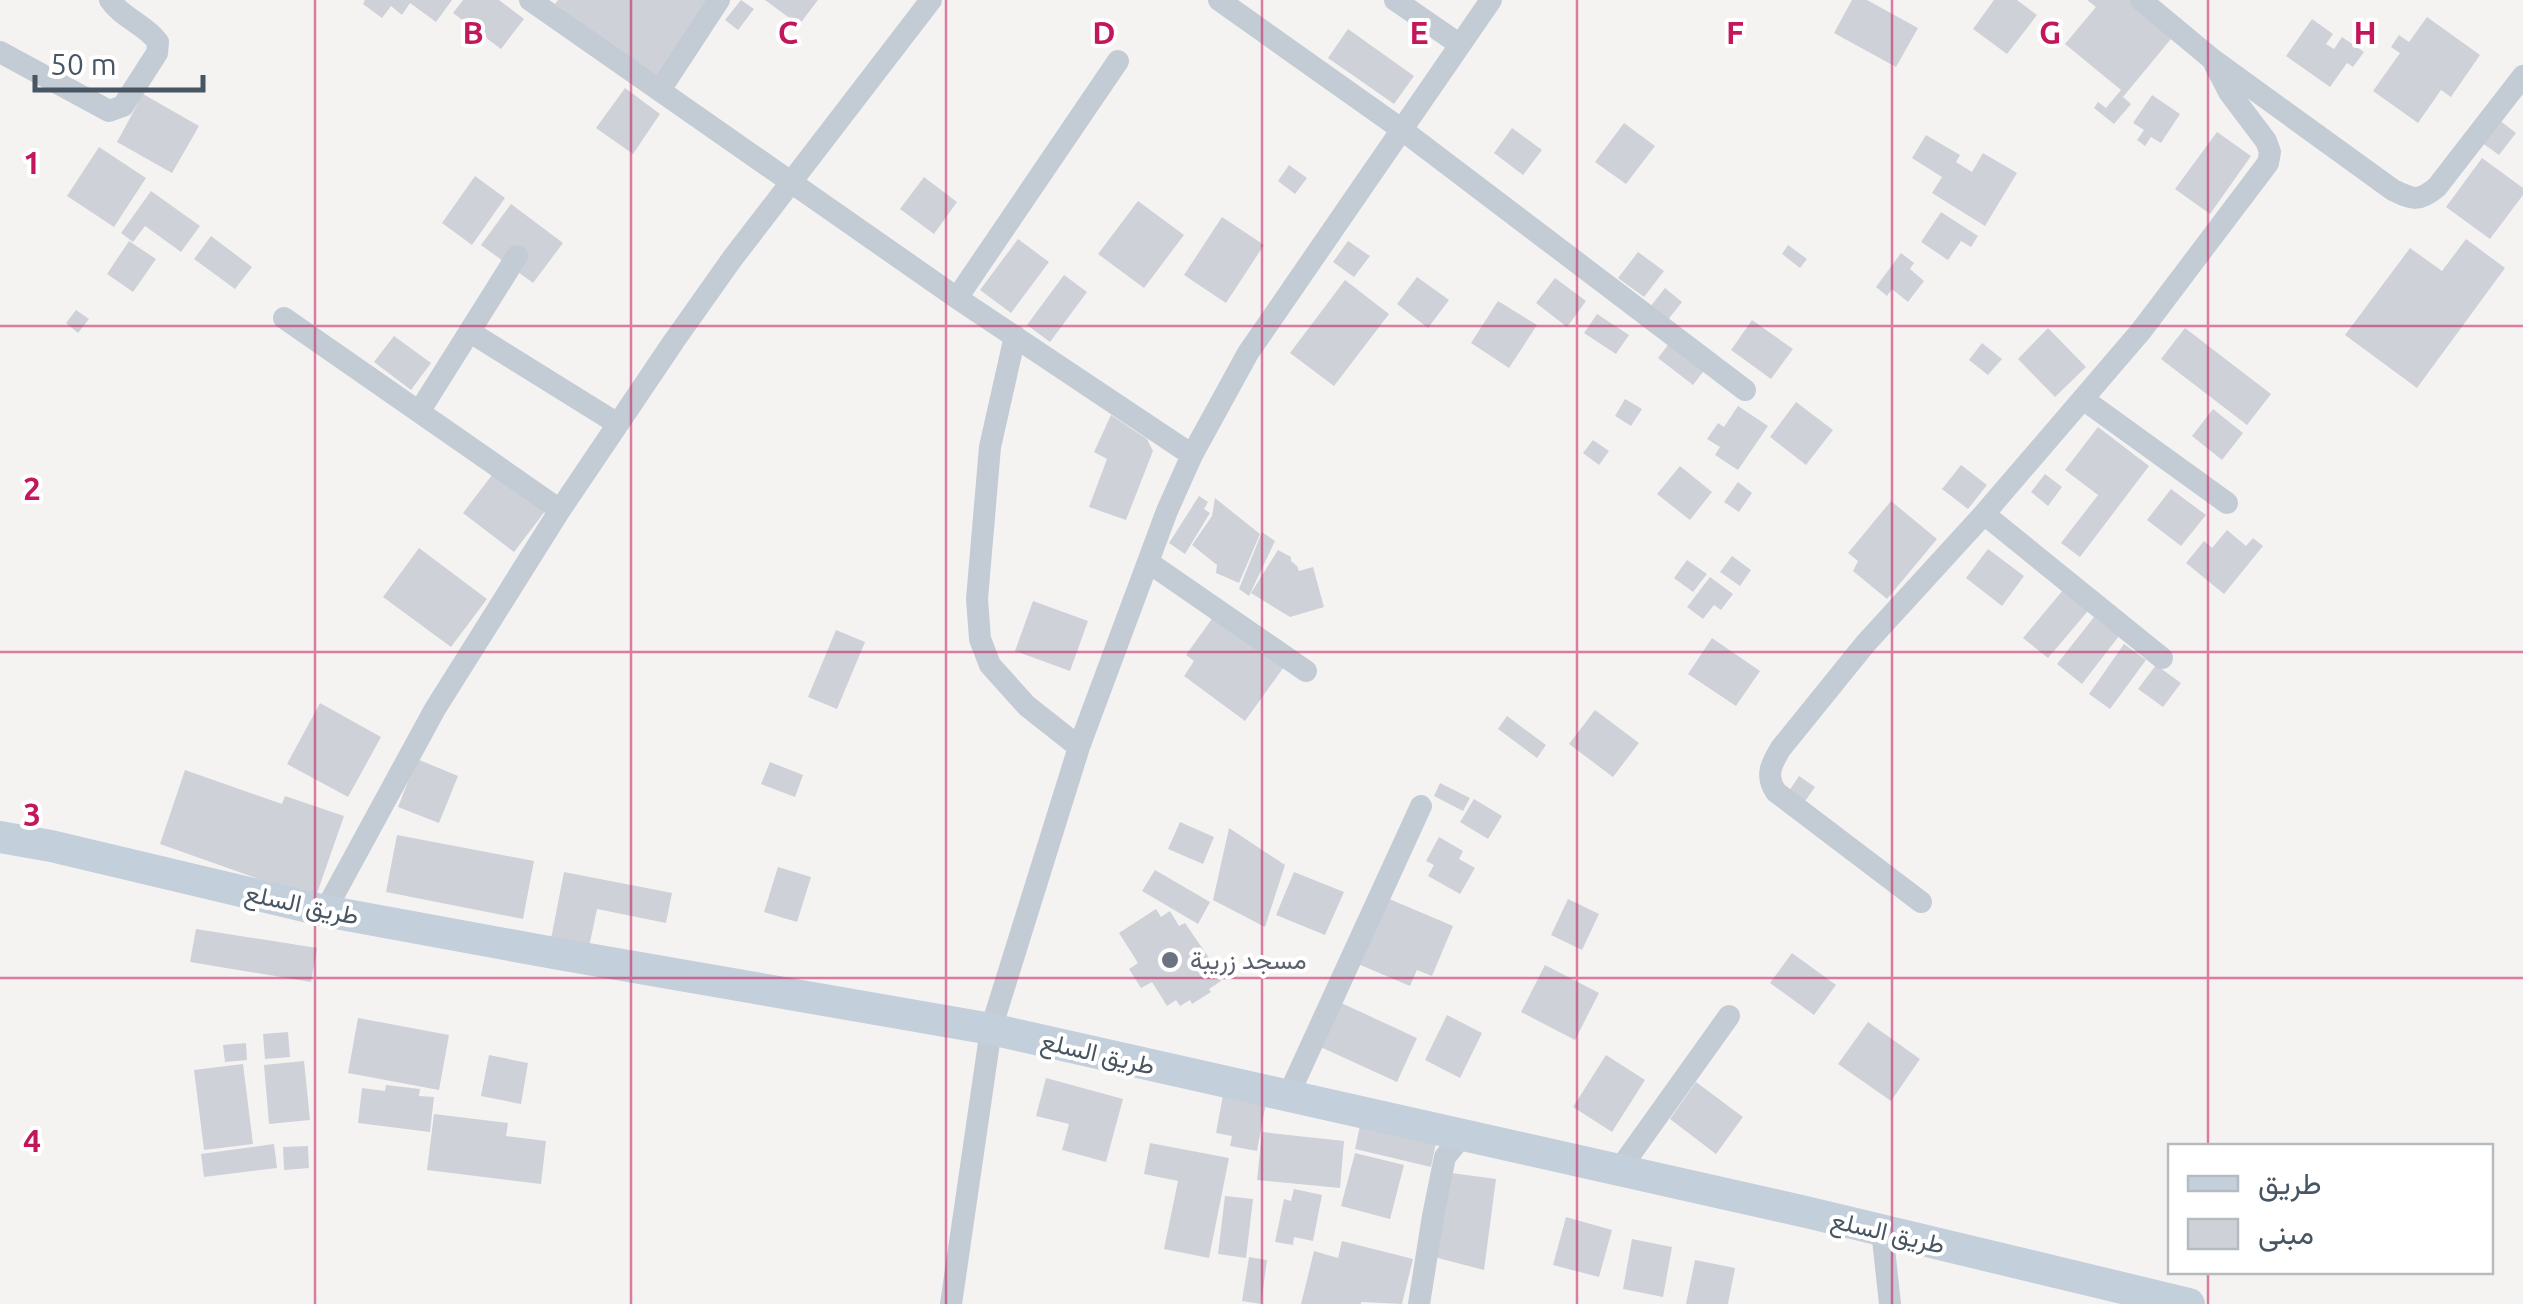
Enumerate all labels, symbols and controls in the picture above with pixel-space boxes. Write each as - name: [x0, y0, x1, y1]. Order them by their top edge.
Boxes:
- text: B: [462, 14, 484, 50]
- text: C: [778, 14, 798, 50]
- text: D: [1092, 14, 1116, 50]
- text: E: [1409, 14, 1429, 50]
- text: F: [1726, 14, 1744, 50]
- text: G: [2039, 14, 2061, 50]
- text: H: [2353, 14, 2377, 50]
- scale bar: [35, 30, 202, 92]
- text: 50 m: [50, 47, 117, 81]
- text: 1: [23, 144, 41, 180]
- text: 2: [23, 470, 41, 506]
- text: 3: [23, 796, 41, 832]
- street label: طريق السلع: [242, 878, 362, 934]
- place label: مسجد زريبة: [1190, 946, 1307, 976]
- marker: مسجد زريبة: [1159, 949, 1181, 971]
- street label: طريق السلع: [1038, 1026, 1158, 1084]
- text: 4: [23, 1122, 41, 1158]
- legend: [2168, 1144, 2493, 1274]
- text: طريق: [2258, 1166, 2322, 1202]
- street label: طريق السلع: [1828, 1205, 1948, 1263]
- text: مبنى: [2258, 1216, 2314, 1252]

